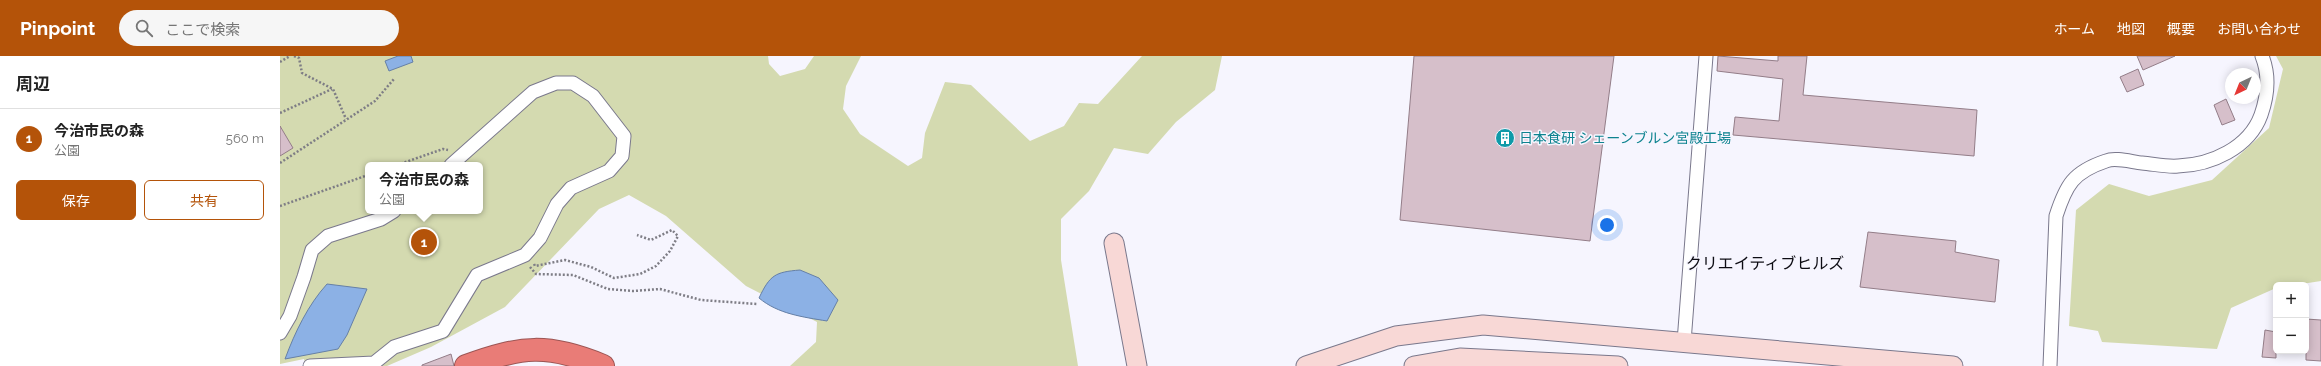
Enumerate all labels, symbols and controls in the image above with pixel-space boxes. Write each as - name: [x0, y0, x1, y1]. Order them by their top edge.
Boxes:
- search box: [119, 10, 399, 46]
- text: Pinpoint: [20, 17, 95, 39]
- icon: search: [133, 17, 155, 39]
- text: ここで検索: [165, 21, 240, 39]
- text: ホーム: [2053, 21, 2095, 37]
- text: 地図: [2117, 21, 2145, 37]
- text: 概要: [2167, 21, 2195, 37]
- text: お問い合わせ: [2217, 21, 2301, 37]
- north arrow: [2225, 68, 2261, 104]
- text: 周辺: [16, 74, 50, 94]
- text: 今治市民の森: [54, 122, 144, 140]
- building icon: 日本食研 シェーンブルン宮殿工場: [1494, 127, 1516, 149]
- place label: 日本食研 シェーンブルン宮殿工場: [1519, 130, 1731, 146]
- text: 1: [26, 131, 32, 146]
- text: 560 m: [226, 131, 264, 146]
- text: 公園: [54, 143, 80, 158]
- popup: [365, 162, 483, 214]
- text: 今治市民の森: [379, 171, 469, 189]
- button: 保存: [16, 180, 136, 220]
- button: 共有: [144, 180, 264, 220]
- text: 公園: [379, 192, 405, 207]
- your location: [1597, 215, 1617, 235]
- pin: 1: [411, 227, 437, 257]
- district label: クリエイティブヒルズ: [1686, 254, 1844, 273]
- map controls: [2273, 282, 2309, 354]
- button: +: [2273, 282, 2309, 318]
- button: −: [2273, 318, 2309, 354]

